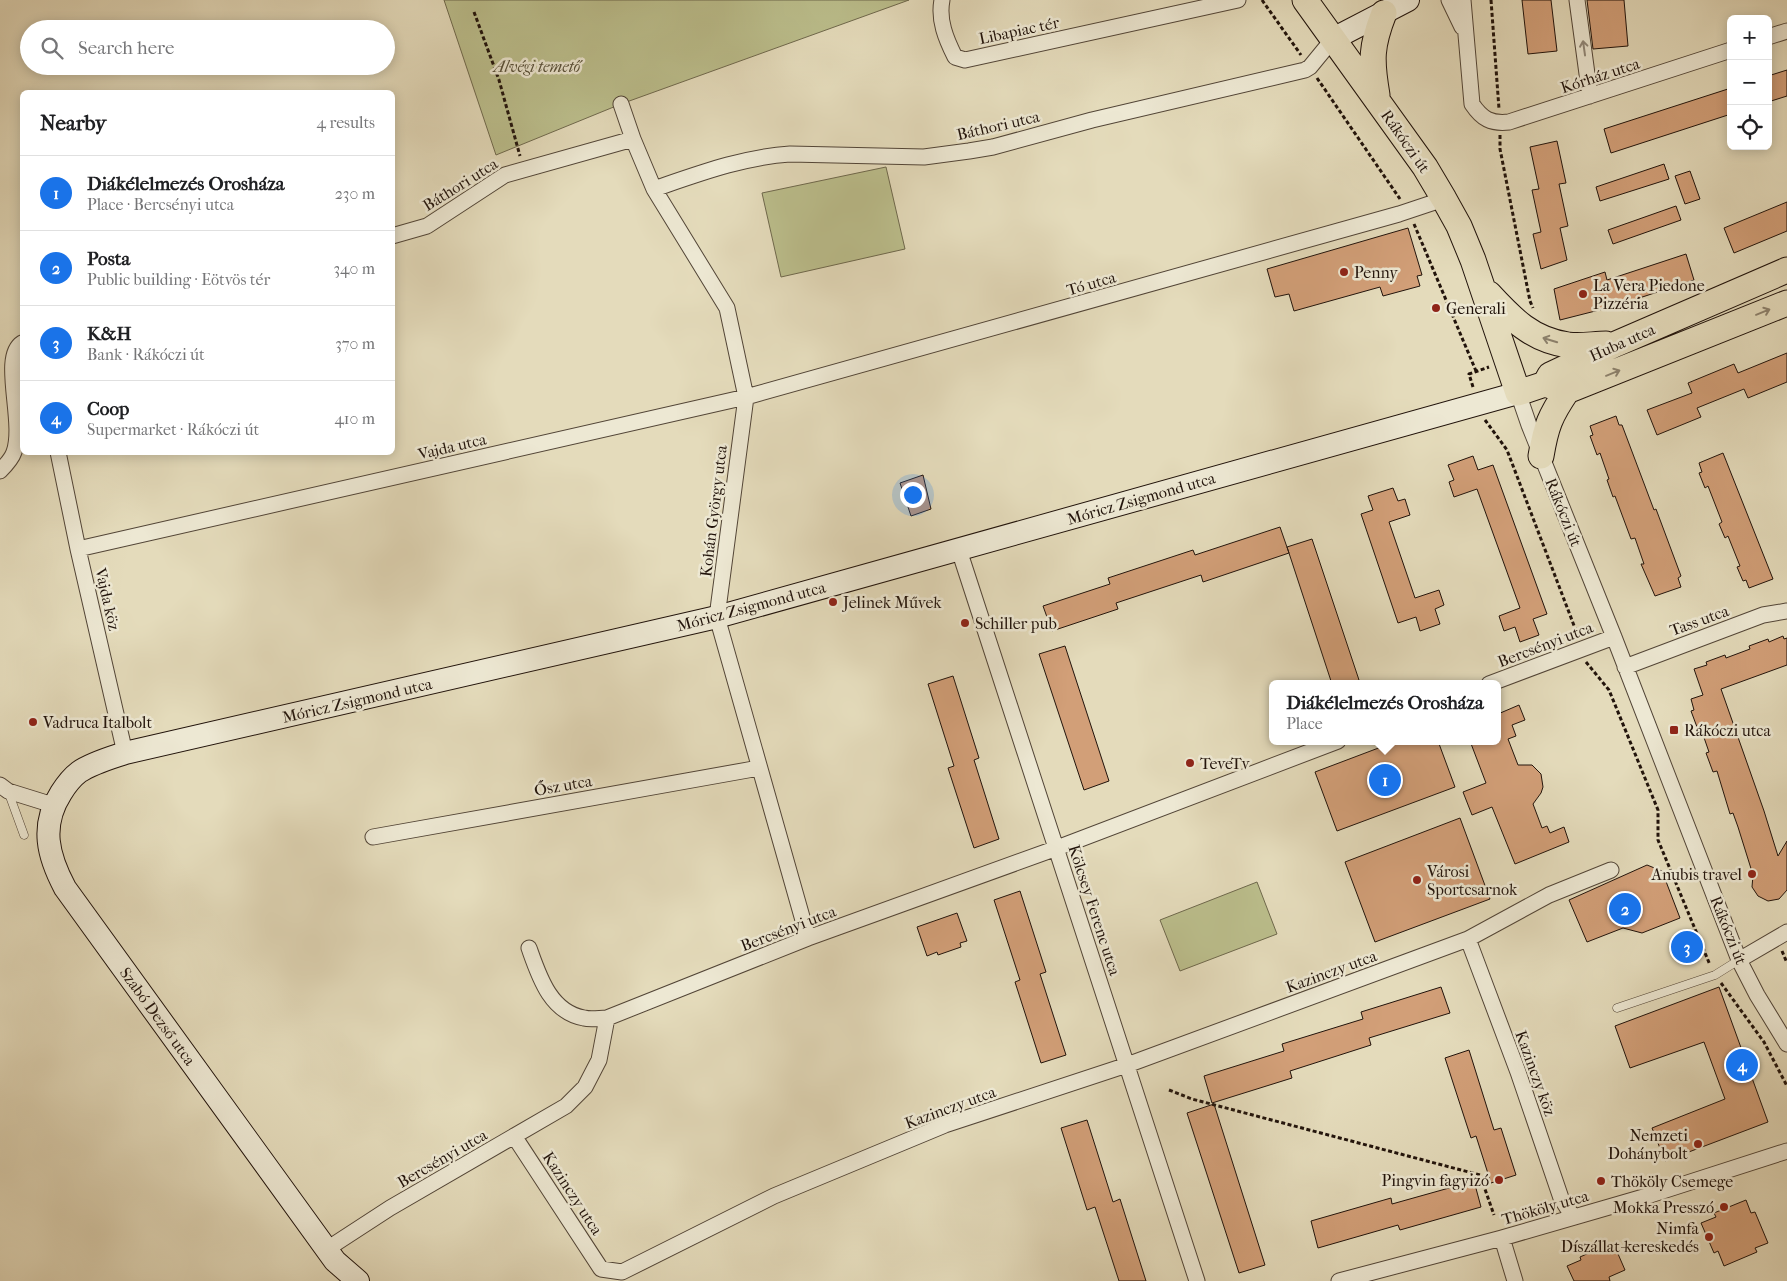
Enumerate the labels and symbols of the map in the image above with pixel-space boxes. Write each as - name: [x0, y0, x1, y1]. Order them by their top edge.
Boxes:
- street label: Libapiac tér: [977, 13, 1061, 48]
- one-way arrow: [1578, 40, 1588, 56]
- street label: Kórház utca: [1558, 54, 1643, 97]
- park label: Alvégi temető: [492, 57, 584, 76]
- street label: Rákóczi út: [1377, 106, 1434, 177]
- street label: Báthori utca: [955, 107, 1042, 144]
- street label: Báthori utca: [419, 154, 502, 215]
- place label: Penny: [1354, 263, 1398, 282]
- marker: Penny: [1338, 266, 1350, 278]
- street label: Tó utca: [1064, 267, 1118, 300]
- place label: La Vera Piedone Pizzéria: [1593, 276, 1705, 313]
- marker: La Vera Piedone Pizzéria: [1577, 288, 1589, 300]
- place label: Generali: [1446, 299, 1506, 318]
- marker: Generali: [1430, 302, 1442, 314]
- one-way arrow: [1756, 307, 1771, 316]
- street label: Huba utca: [1586, 319, 1659, 365]
- one-way arrow: [1543, 334, 1559, 344]
- one-way arrow: [1605, 367, 1620, 376]
- street label: Vajda utca: [415, 429, 489, 464]
- street label: Kohán György utca: [696, 444, 731, 578]
- street label: Móricz Zsigmond utca: [1065, 468, 1218, 529]
- street label: Rákóczi út: [1541, 475, 1586, 550]
- your location: [900, 482, 926, 508]
- street label: Vajda köz: [91, 565, 124, 632]
- street label: Móricz Zsigmond utca: [675, 577, 828, 635]
- place label: Jelinek Művek: [841, 593, 942, 612]
- marker: Jelinek Művek: [827, 596, 839, 608]
- street label: Tass utca: [1667, 601, 1732, 640]
- place label: Schiller pub: [975, 614, 1057, 633]
- marker: Schiller pub: [959, 617, 971, 629]
- street label: Bercsényi utca: [1495, 617, 1596, 671]
- street label: Móricz Zsigmond utca: [280, 674, 434, 727]
- place label: Vadruca Italbolt: [42, 713, 152, 732]
- marker: Vadruca Italbolt: [27, 716, 39, 728]
- place label: Rákóczi utca: [1684, 721, 1771, 740]
- marker: Rákóczi utca: [1668, 724, 1680, 736]
- place label: TeveTv: [1200, 754, 1251, 773]
- marker: TeveTv: [1184, 757, 1196, 769]
- pin: 1: [1369, 761, 1401, 799]
- street label: Ősz utca: [533, 770, 594, 800]
- street label: Kölcsey Ferenc utca: [1064, 842, 1125, 978]
- place label: Városi Sportcsarnok: [1426, 862, 1518, 899]
- place label: Anubis travel: [1651, 865, 1743, 884]
- marker: Anubis travel: [1746, 868, 1758, 880]
- marker: Városi Sportcsarnok: [1411, 874, 1423, 886]
- pin: 2: [1609, 890, 1641, 928]
- street label: Rákóczi út: [1706, 893, 1751, 968]
- street label: Bercsényi utca: [738, 901, 839, 955]
- pin: 3: [1671, 928, 1703, 966]
- street label: Kazinczy utca: [1283, 946, 1380, 997]
- street label: Szabó Dezső utca: [116, 964, 200, 1069]
- street label: Kazinczy köz: [1511, 1028, 1560, 1118]
- pin: 4: [1726, 1046, 1758, 1084]
- street label: Kazinczy utca: [902, 1082, 999, 1133]
- street label: Bercsényi utca: [394, 1125, 491, 1192]
- place label: Nemzeti Dohánybolt: [1608, 1126, 1688, 1163]
- marker: Nemzeti Dohánybolt: [1692, 1138, 1704, 1150]
- street label: Kazinczy utca: [539, 1148, 607, 1239]
- place label: Pingvin fagyizó: [1381, 1171, 1489, 1190]
- place label: Thököly Csemege: [1611, 1172, 1733, 1191]
- marker: Pingvin fagyizó: [1493, 1174, 1505, 1186]
- marker: Thököly Csemege: [1595, 1175, 1607, 1187]
- street label: Thököly utca: [1500, 1186, 1591, 1229]
- place label: Mokka Presszó: [1613, 1198, 1714, 1217]
- marker: Mokka Presszó: [1718, 1201, 1730, 1213]
- place label: Nimfa Díszállat-kereskedés: [1561, 1219, 1700, 1256]
- marker: Nimfa Díszállat-kereskedés: [1703, 1231, 1715, 1243]

